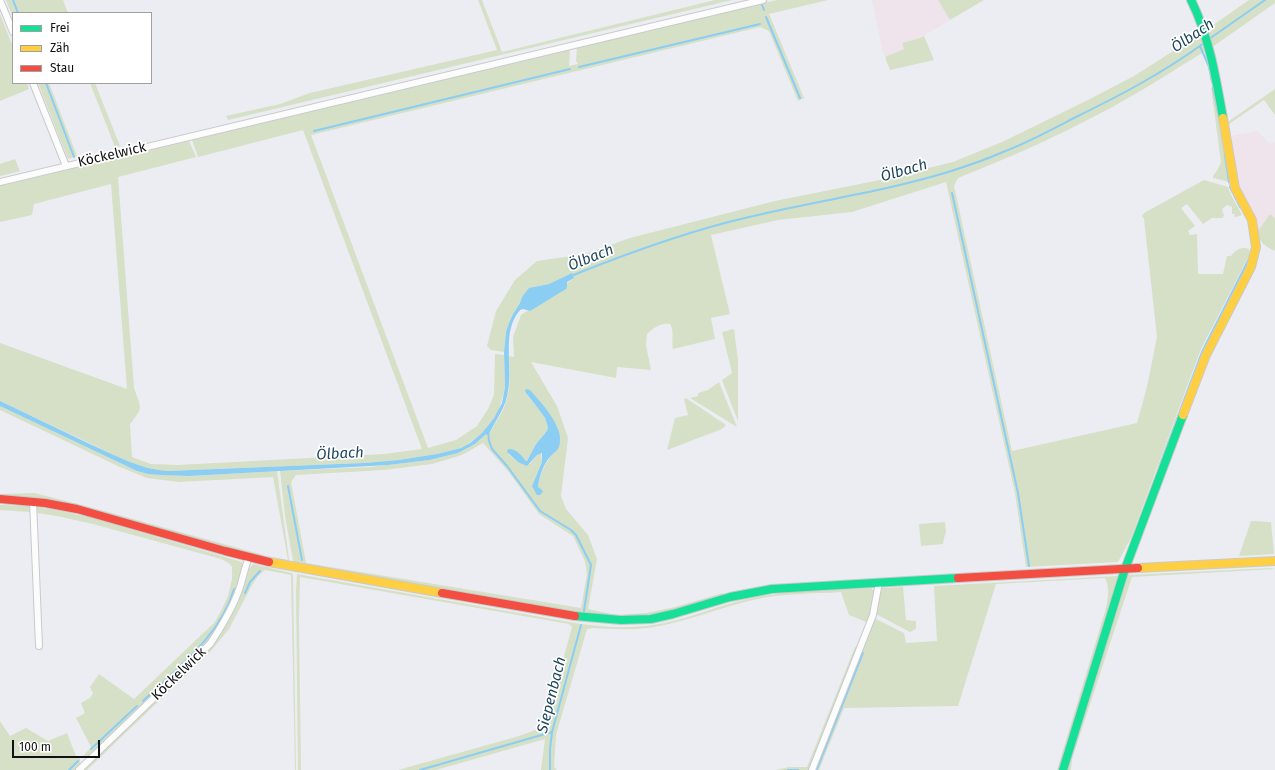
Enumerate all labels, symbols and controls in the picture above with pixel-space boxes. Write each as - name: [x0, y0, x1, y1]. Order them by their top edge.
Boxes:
- legend: [12, 12, 152, 84]
- water label: Ölbach: [1168, 15, 1218, 57]
- text: Frei: [50, 21, 70, 35]
- text: Zäh: [50, 41, 70, 55]
- text: Stau: [50, 61, 74, 75]
- street label: Köckelwick: [76, 139, 148, 171]
- water label: Ölbach: [879, 156, 929, 186]
- water label: Ölbach: [566, 241, 616, 275]
- water label: Ölbach: [316, 444, 364, 464]
- street label: Köckelwick: [148, 644, 210, 704]
- water label: Siepenbach: [534, 655, 570, 735]
- scale bar: [14, 732, 102, 758]
- text: 100 m: [19, 740, 51, 754]

